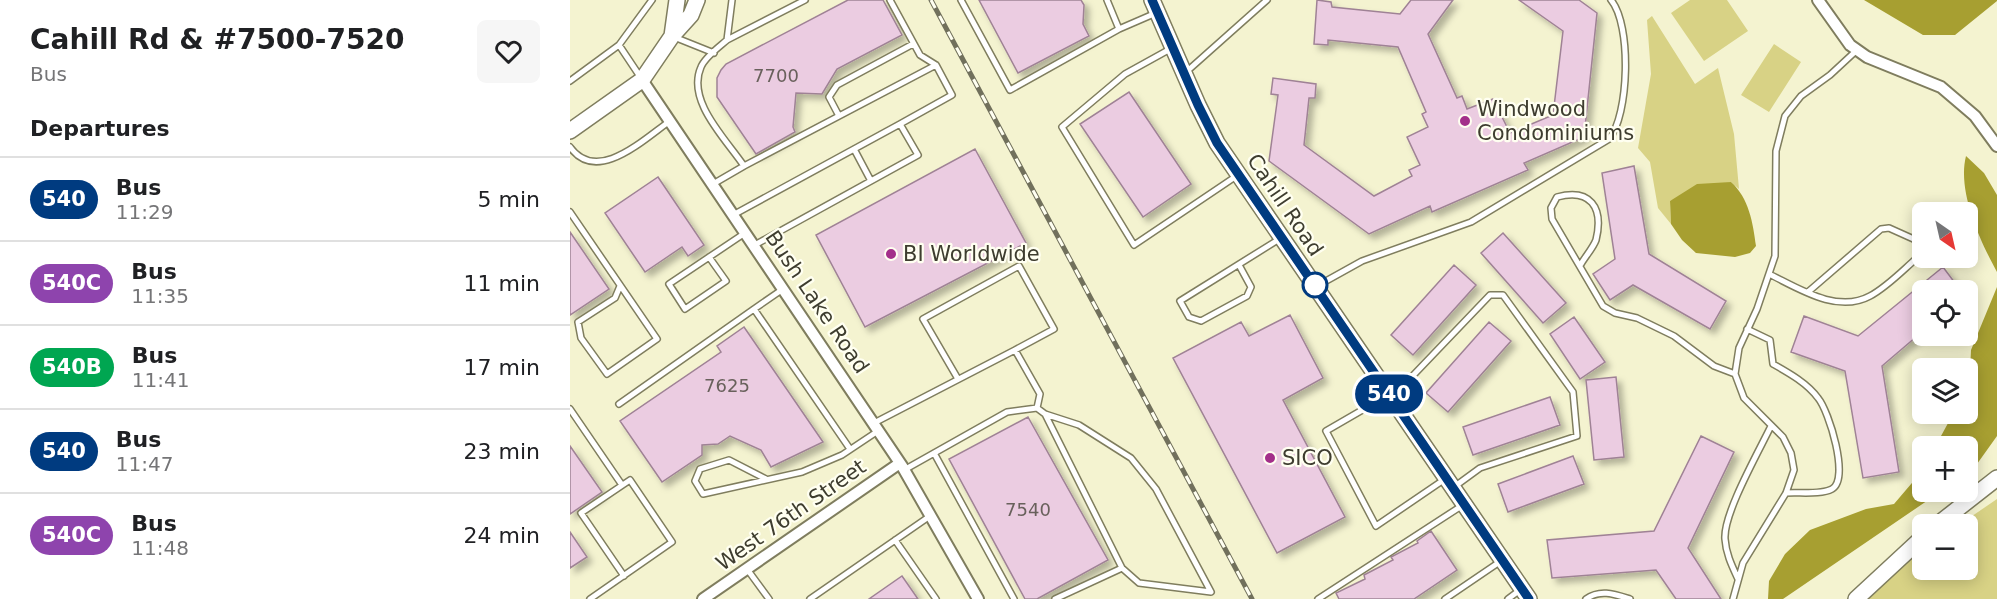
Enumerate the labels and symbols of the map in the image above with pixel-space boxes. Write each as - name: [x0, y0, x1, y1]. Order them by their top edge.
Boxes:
- house number: 7700: [753, 65, 799, 86]
- place label: Windwood Condominiums: [1477, 97, 1634, 145]
- marker: Windwood Condominiums: [1458, 114, 1472, 128]
- street label: Cahill Road: [1242, 149, 1328, 261]
- north arrow: [1912, 202, 1978, 268]
- street label: Bush Lake Road: [760, 226, 874, 378]
- place label: BI Worldwide: [903, 242, 1040, 266]
- marker: BI Worldwide: [884, 247, 898, 261]
- unlabelled marker: [1302, 272, 1328, 298]
- line badge: 540: [1354, 374, 1424, 414]
- house number: 7625: [704, 375, 750, 396]
- place label: SICO: [1282, 446, 1333, 470]
- marker: SICO: [1263, 451, 1277, 465]
- street label: West 76th Street: [712, 454, 870, 576]
- house number: 7540: [1005, 499, 1051, 520]

